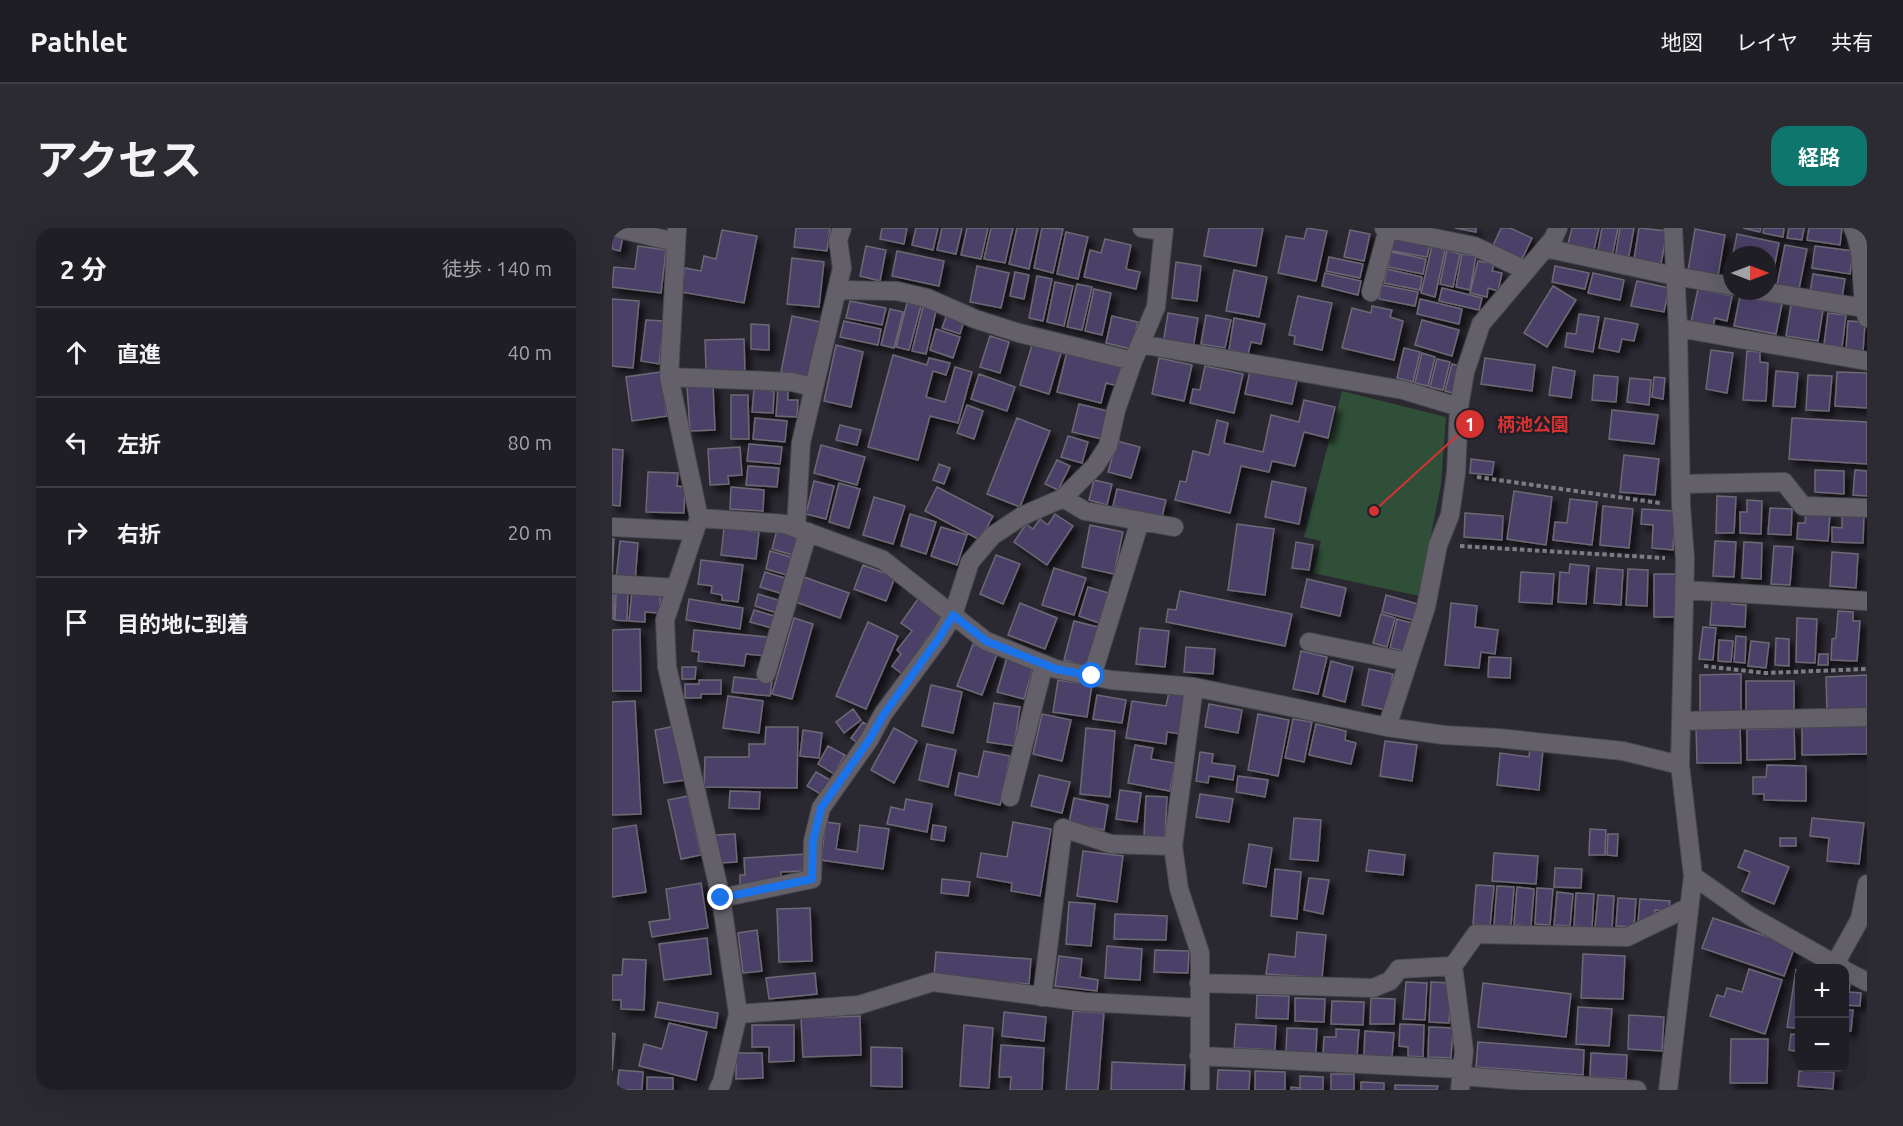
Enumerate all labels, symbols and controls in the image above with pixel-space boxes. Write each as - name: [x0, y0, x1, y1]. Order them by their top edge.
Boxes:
- text: Pathlet: [30, 26, 128, 57]
- text: 地図: [1661, 30, 1703, 54]
- text: レイヤ: [1736, 30, 1798, 54]
- text: 共有: [1831, 30, 1873, 54]
- button: 経路: [1771, 126, 1867, 186]
- text: アクセス: [36, 136, 202, 183]
- north arrow: [1723, 246, 1777, 300]
- text: 2 分: [60, 255, 107, 284]
- text: 徒歩 · 140 m: [442, 257, 552, 280]
- icon: ahead: [60, 336, 93, 369]
- text: 直進: [117, 341, 161, 366]
- text: 40 m: [508, 341, 552, 364]
- callout: 柄池公園: [1455, 406, 1581, 442]
- text: 1: [1465, 414, 1475, 434]
- text: 柄池公園: [1497, 414, 1569, 434]
- icon: left: [60, 426, 93, 459]
- text: 左折: [117, 431, 161, 456]
- text: 80 m: [508, 431, 552, 454]
- icon: right: [60, 516, 93, 549]
- text: 右折: [117, 521, 161, 546]
- text: 20 m: [508, 521, 552, 544]
- icon: arrive: [60, 606, 93, 639]
- text: 目的地に到着: [117, 611, 249, 636]
- route start: [1078, 662, 1104, 688]
- route end: [707, 884, 733, 910]
- map controls: [1795, 964, 1849, 1072]
- button: +: [1795, 964, 1849, 1018]
- button: −: [1795, 1018, 1849, 1072]

